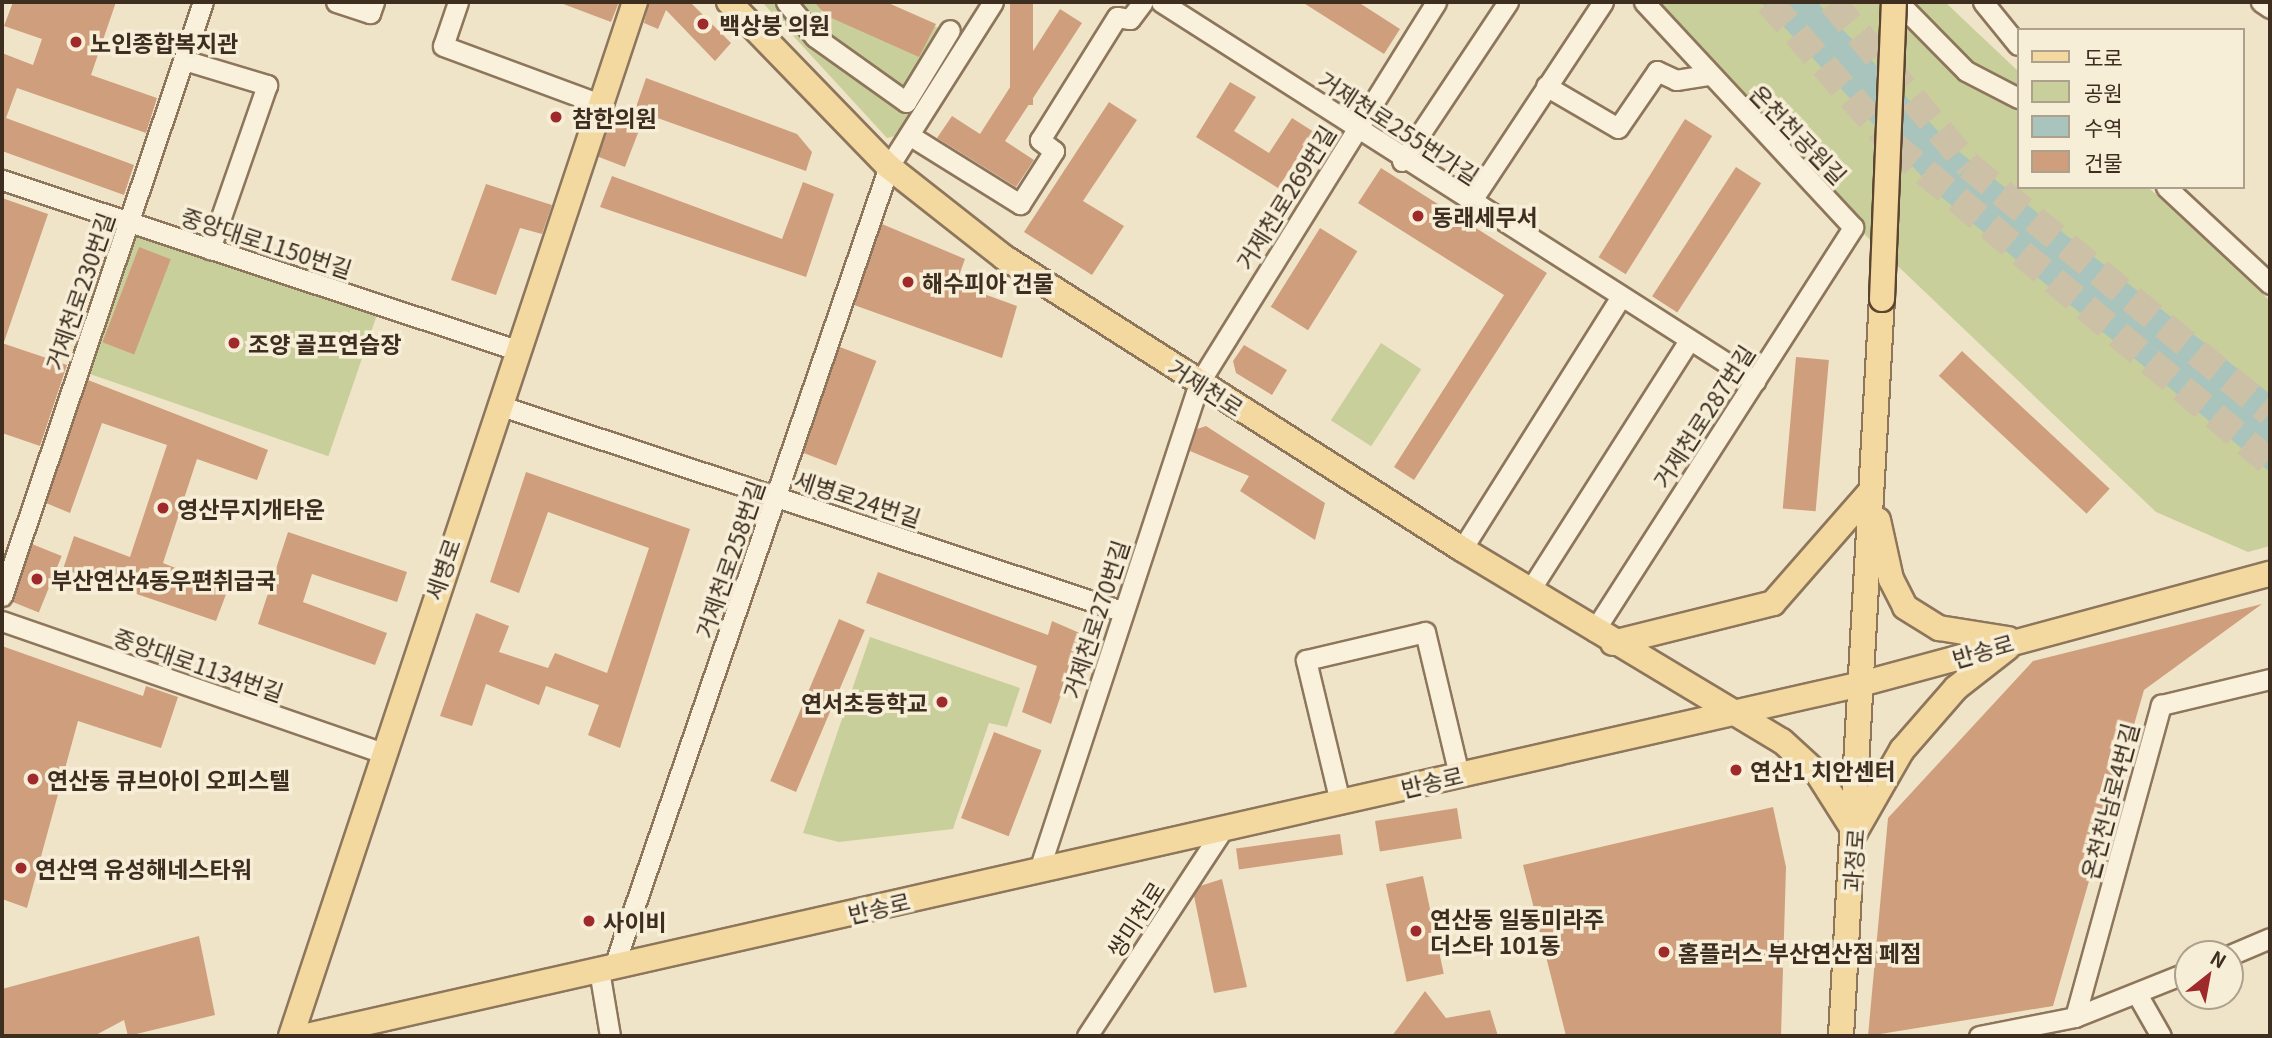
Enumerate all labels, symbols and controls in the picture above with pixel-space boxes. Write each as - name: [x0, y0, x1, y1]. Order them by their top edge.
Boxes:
- place label: 백상붕 의원: [719, 10, 830, 38]
- marker: 백상붕 의원: [693, 14, 713, 34]
- place label: 노인종합복지관: [90, 28, 238, 56]
- legend: [2016, 28, 2244, 189]
- marker: 노인종합복지관: [68, 34, 84, 50]
- text: 도로: [2084, 42, 2123, 72]
- street label: 거제천로255번가길: [1313, 65, 1485, 189]
- text: 공원: [2084, 77, 2123, 107]
- street label: 온천천공원길: [1745, 79, 1853, 189]
- place label: 참한의원: [572, 103, 657, 131]
- marker: 참한의원: [546, 107, 566, 127]
- text: 수역: [2084, 112, 2123, 142]
- street label: 거제천로269번길: [1230, 120, 1340, 274]
- text: 건물: [2084, 147, 2123, 177]
- street label: 중앙대로1150번길: [178, 201, 356, 283]
- place label: 동래세무서: [1432, 202, 1538, 230]
- street label: 거제천로230번길: [39, 208, 119, 374]
- marker: 동래세무서: [1410, 208, 1426, 224]
- place label: 해수피아 건물: [922, 268, 1054, 296]
- marker: 해수피아 건물: [900, 274, 916, 290]
- place label: 조양 골프연습장: [248, 329, 401, 357]
- marker: 조양 골프연습장: [226, 335, 242, 351]
- street label: 거제천로287번길: [1646, 339, 1760, 493]
- street label: 거제천로: [1163, 352, 1249, 422]
- street label: 세병로24번길: [791, 465, 925, 531]
- street label: 거제천로258번길: [689, 476, 769, 642]
- place label: 영산무지개타운: [177, 494, 325, 522]
- marker: 영산무지개타운: [155, 500, 171, 516]
- street label: 세병로: [419, 534, 465, 604]
- street label: 거제천로270번길: [1056, 536, 1134, 702]
- place label: 부산연산4동우편취급국: [51, 565, 276, 593]
- marker: 부산연산4동우편취급국: [29, 571, 45, 587]
- street label: 중앙대로1134번길: [110, 622, 288, 706]
- street label: 반송로: [1949, 628, 2017, 672]
- place label: 연서초등학교: [801, 688, 928, 716]
- marker: 연서초등학교: [934, 694, 950, 710]
- street label: 온천천남로4번길: [2075, 720, 2143, 882]
- place label: 연산1 치안센터: [1750, 756, 1896, 784]
- street label: 반송로: [1398, 760, 1466, 802]
- marker: 연산1 치안센터: [1728, 762, 1744, 778]
- place label: 연산동 큐브아이 오피스텔: [47, 765, 290, 793]
- marker: 연산동 큐브아이 오피스텔: [25, 771, 41, 787]
- street label: 과정로: [1837, 827, 1869, 893]
- place label: 연산역 유성해네스타워: [35, 854, 252, 882]
- marker: 연산역 유성해네스타워: [13, 860, 29, 876]
- street label: 쌍미천로: [1100, 876, 1170, 962]
- street label: 반송로: [845, 886, 913, 928]
- place label: 연산동 일동미라주 더스타 101동: [1430, 904, 1605, 958]
- place label: 사이비: [603, 907, 666, 935]
- marker: 사이비: [581, 913, 597, 929]
- marker: 연산동 일동미라주 더스타 101동: [1408, 923, 1424, 939]
- place label: 홈플러스 부산연산점 페점: [1678, 938, 1921, 966]
- north arrow: [2174, 940, 2244, 1010]
- text: N: [2206, 943, 2232, 974]
- marker: 홈플러스 부산연산점 페점: [1656, 944, 1672, 960]

